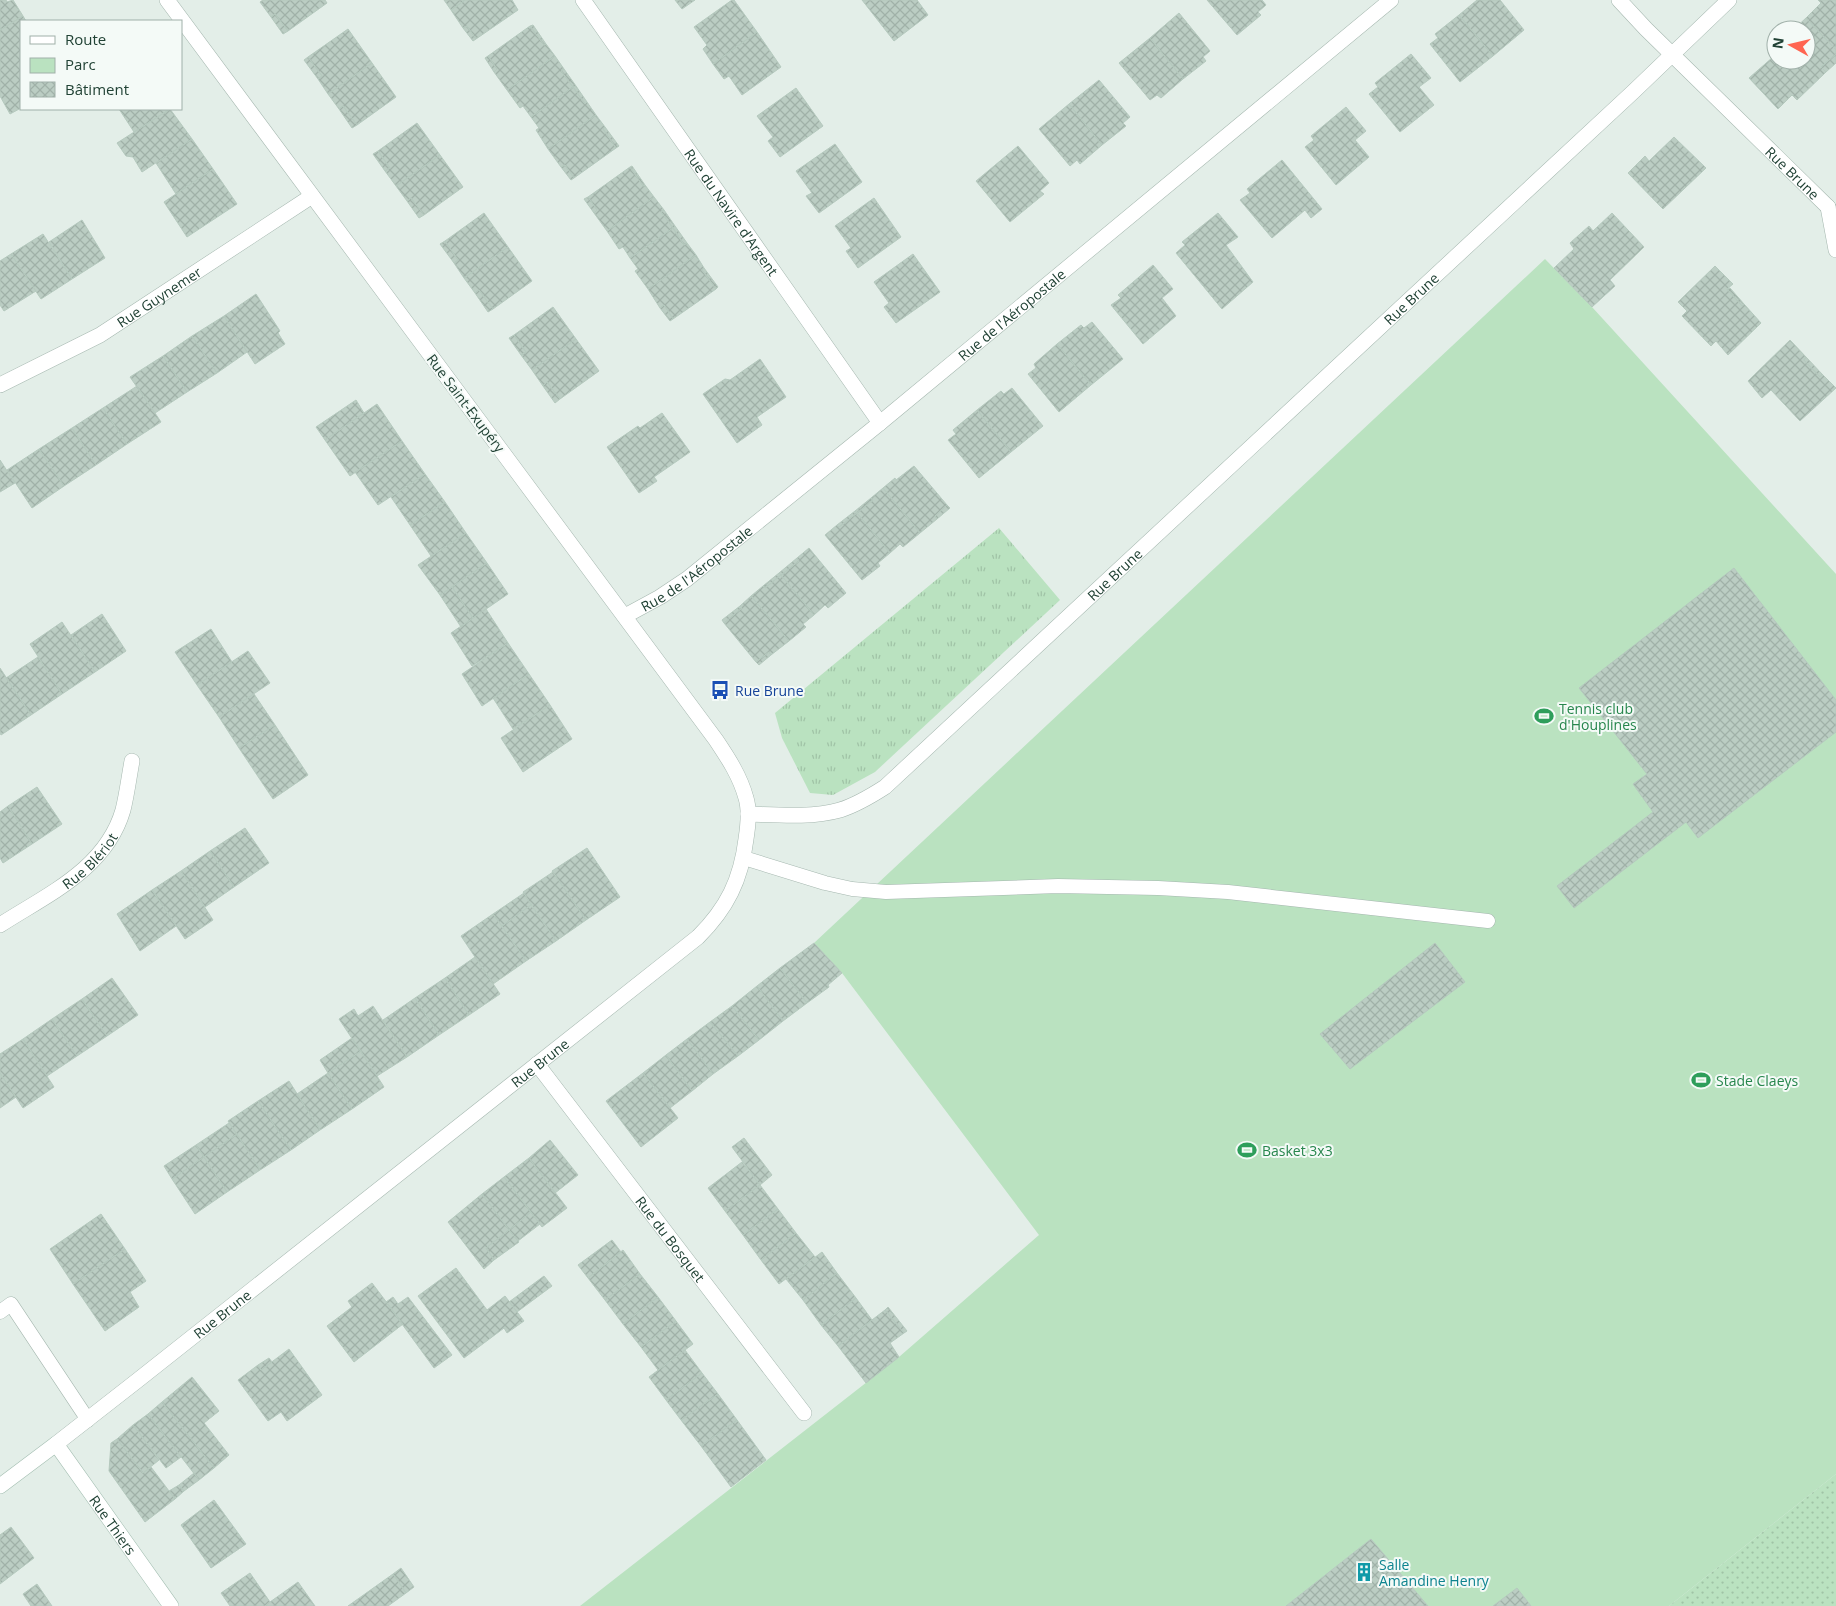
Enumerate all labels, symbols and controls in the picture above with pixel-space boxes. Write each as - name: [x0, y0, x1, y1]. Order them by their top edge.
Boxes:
- legend: [20, 20, 182, 110]
- north arrow: [1766, 20, 1816, 70]
- text: Route: [65, 29, 106, 49]
- text: N: [1767, 36, 1788, 50]
- text: Parc: [65, 54, 96, 74]
- text: Bâtiment: [65, 79, 129, 99]
- street label: Rue Brune: [1762, 142, 1824, 203]
- street label: Rue du Navire d'Argent: [681, 145, 783, 279]
- street label: Rue Guynemer: [113, 262, 205, 331]
- street label: Rue de l'Aéropostale: [954, 264, 1069, 364]
- street label: Rue Brune: [1379, 268, 1443, 329]
- street label: Rue Saint-Exupéry: [423, 350, 510, 457]
- street label: Rue de l'Aéropostale: [637, 521, 756, 615]
- street label: Rue Brune: [1083, 544, 1146, 604]
- bus stop icon: Rue Brune: [709, 679, 731, 701]
- place label: Rue Brune: [735, 681, 804, 700]
- place label: Tennis club d'Houplines: [1559, 699, 1637, 734]
- sports icon: Tennis club d'Houplines: [1533, 705, 1555, 727]
- street label: Rue Blériot: [58, 829, 121, 893]
- street label: Rue Brune: [507, 1034, 572, 1091]
- sports icon: Stade Claeys: [1690, 1069, 1712, 1091]
- place label: Stade Claeys: [1716, 1071, 1799, 1090]
- sports icon: Basket 3x3: [1236, 1139, 1258, 1161]
- place label: Basket 3x3: [1262, 1141, 1333, 1160]
- street label: Rue du Bosquet: [632, 1192, 710, 1286]
- street label: Rue Brune: [189, 1285, 255, 1342]
- street label: Rue Thiers: [86, 1491, 141, 1559]
- place label: Salle Amandine Henry: [1379, 1555, 1490, 1590]
- building icon: Salle Amandine Henry: [1353, 1561, 1375, 1583]

